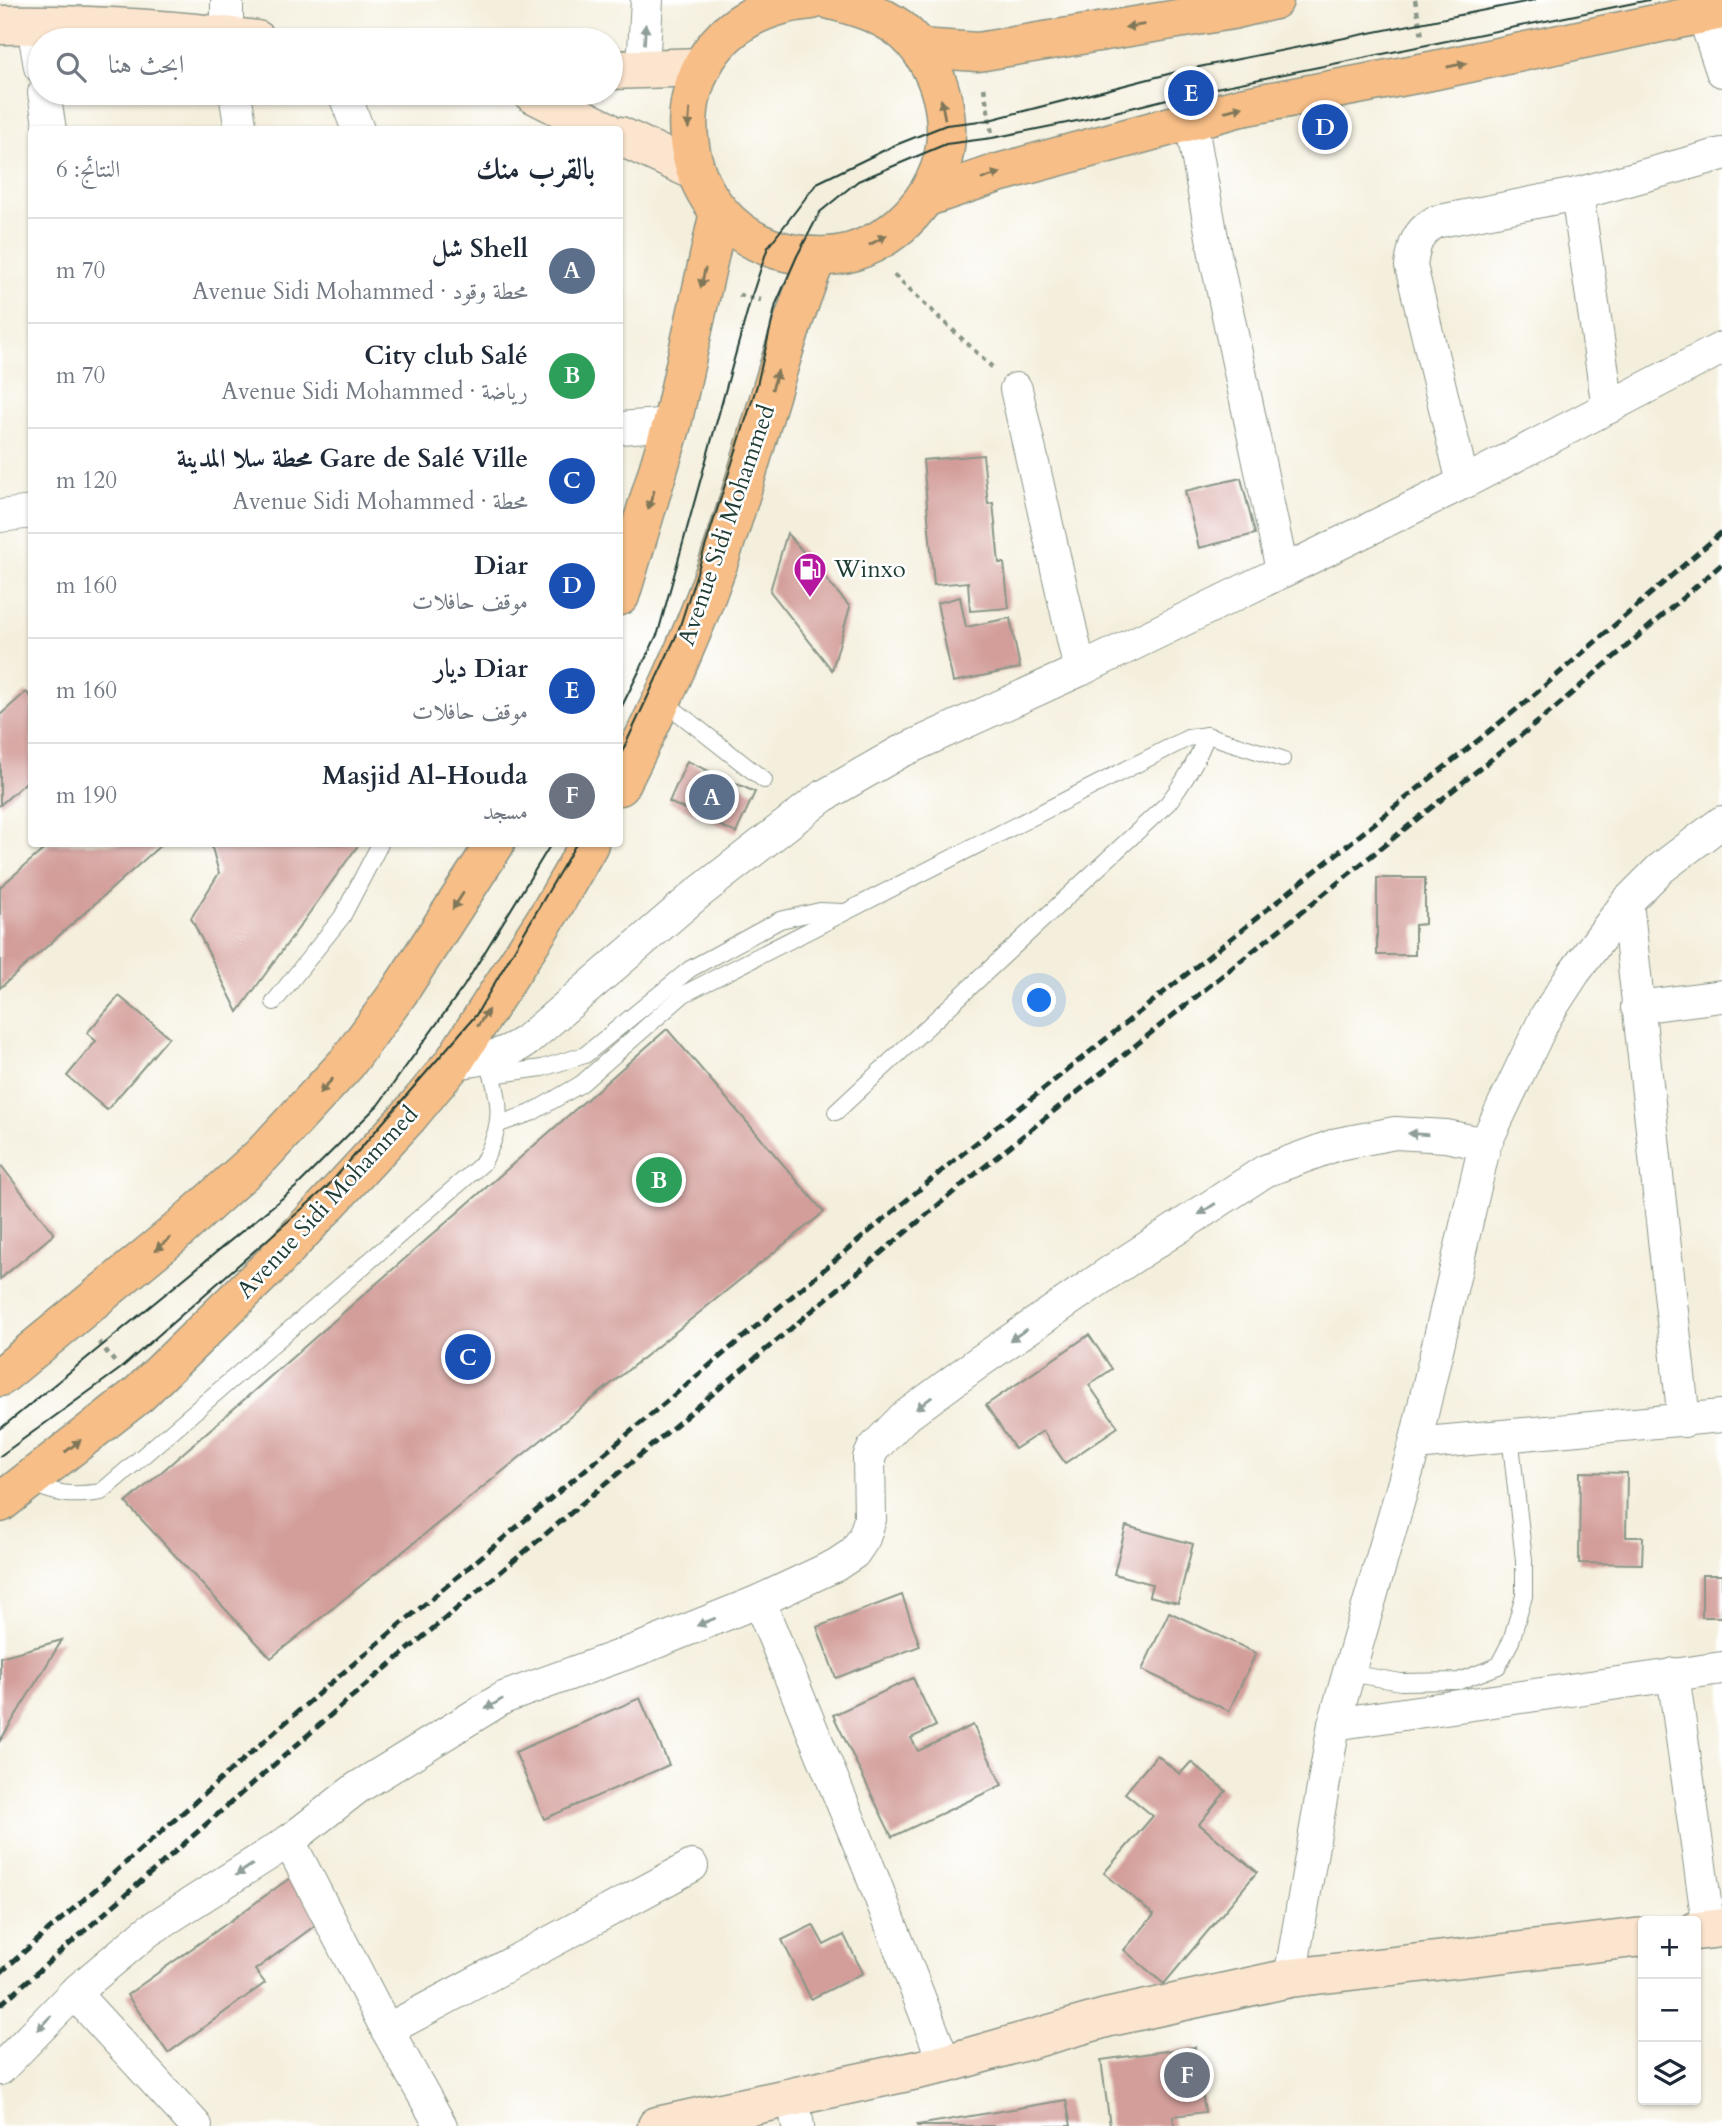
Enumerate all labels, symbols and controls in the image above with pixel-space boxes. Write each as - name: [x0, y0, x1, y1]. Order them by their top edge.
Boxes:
- one-way arrow: [1124, 21, 1146, 32]
- one-way arrow: [640, 22, 651, 44]
- search box: [28, 28, 623, 105]
- text: ابحث هنا: [108, 47, 184, 82]
- icon: search: [52, 48, 90, 86]
- one-way arrow: [1446, 60, 1468, 71]
- pin: E: [1168, 67, 1214, 119]
- one-way arrow: [938, 98, 949, 120]
- pin: D: [1302, 101, 1348, 153]
- one-way arrow: [1224, 104, 1245, 114]
- one-way arrow: [683, 108, 694, 130]
- text: بالقرب منك: [476, 149, 595, 190]
- text: النتائج: 6: [56, 154, 120, 185]
- one-way arrow: [981, 170, 1002, 180]
- text: Shell شل: [431, 231, 528, 266]
- one-way arrow: [869, 234, 888, 246]
- text: 70 m: [56, 255, 105, 286]
- text: A: [563, 255, 581, 286]
- one-way arrow: [697, 268, 708, 290]
- text: محطة وقود · Avenue Sidi Mohammed: [192, 276, 528, 307]
- text: City club Salé: [364, 338, 528, 373]
- text: 70 m: [56, 360, 105, 391]
- text: B: [564, 360, 580, 391]
- one-way arrow: [770, 369, 780, 390]
- text: رياضة · Avenue Sidi Mohammed: [222, 376, 528, 407]
- street label: Avenue Sidi Mohammed: [670, 400, 783, 650]
- text: Gare de Salé Ville محطة سلا المدينة: [177, 441, 528, 476]
- text: 120 m: [56, 465, 117, 496]
- text: C: [563, 465, 581, 496]
- text: محطة · Avenue Sidi Mohammed: [233, 486, 528, 517]
- one-way arrow: [645, 489, 655, 510]
- text: Diar: [474, 548, 528, 583]
- fuel station icon: Winxo: [791, 550, 829, 599]
- place label: Winxo: [833, 553, 906, 586]
- text: 160 m: [56, 570, 117, 601]
- text: D: [562, 570, 582, 601]
- text: موقف حافلات: [412, 586, 528, 617]
- text: Diar ديار: [434, 651, 528, 686]
- text: 160 m: [56, 675, 117, 706]
- text: E: [565, 675, 579, 706]
- text: موقف حافلات: [412, 696, 528, 727]
- text: Masjid Al-Houda: [322, 758, 528, 793]
- pin: A: [689, 771, 735, 823]
- text: 190 m: [56, 780, 117, 811]
- text: F: [565, 780, 579, 811]
- text: مسجد: [483, 796, 528, 827]
- one-way arrow: [452, 891, 465, 911]
- your location: [1022, 983, 1056, 1017]
- one-way arrow: [476, 1008, 489, 1027]
- one-way arrow: [318, 1077, 334, 1095]
- street label: Avenue Sidi Mohammed: [229, 1099, 426, 1306]
- one-way arrow: [1406, 1129, 1428, 1140]
- pin: B: [636, 1154, 682, 1206]
- one-way arrow: [1197, 1202, 1217, 1215]
- one-way arrow: [154, 1236, 172, 1251]
- one-way arrow: [1009, 1328, 1027, 1342]
- pin: C: [445, 1331, 491, 1383]
- one-way arrow: [915, 1395, 933, 1409]
- one-way arrow: [63, 1438, 81, 1453]
- one-way arrow: [695, 1617, 716, 1628]
- one-way arrow: [484, 1697, 503, 1710]
- one-way arrow: [234, 1863, 253, 1876]
- map controls: [1638, 1916, 1701, 2105]
- button: +: [1638, 1916, 1701, 1979]
- button: −: [1638, 1979, 1701, 2042]
- one-way arrow: [37, 2014, 53, 2031]
- button: layers: [1638, 2042, 1701, 2105]
- pin: F: [1164, 2049, 1210, 2101]

